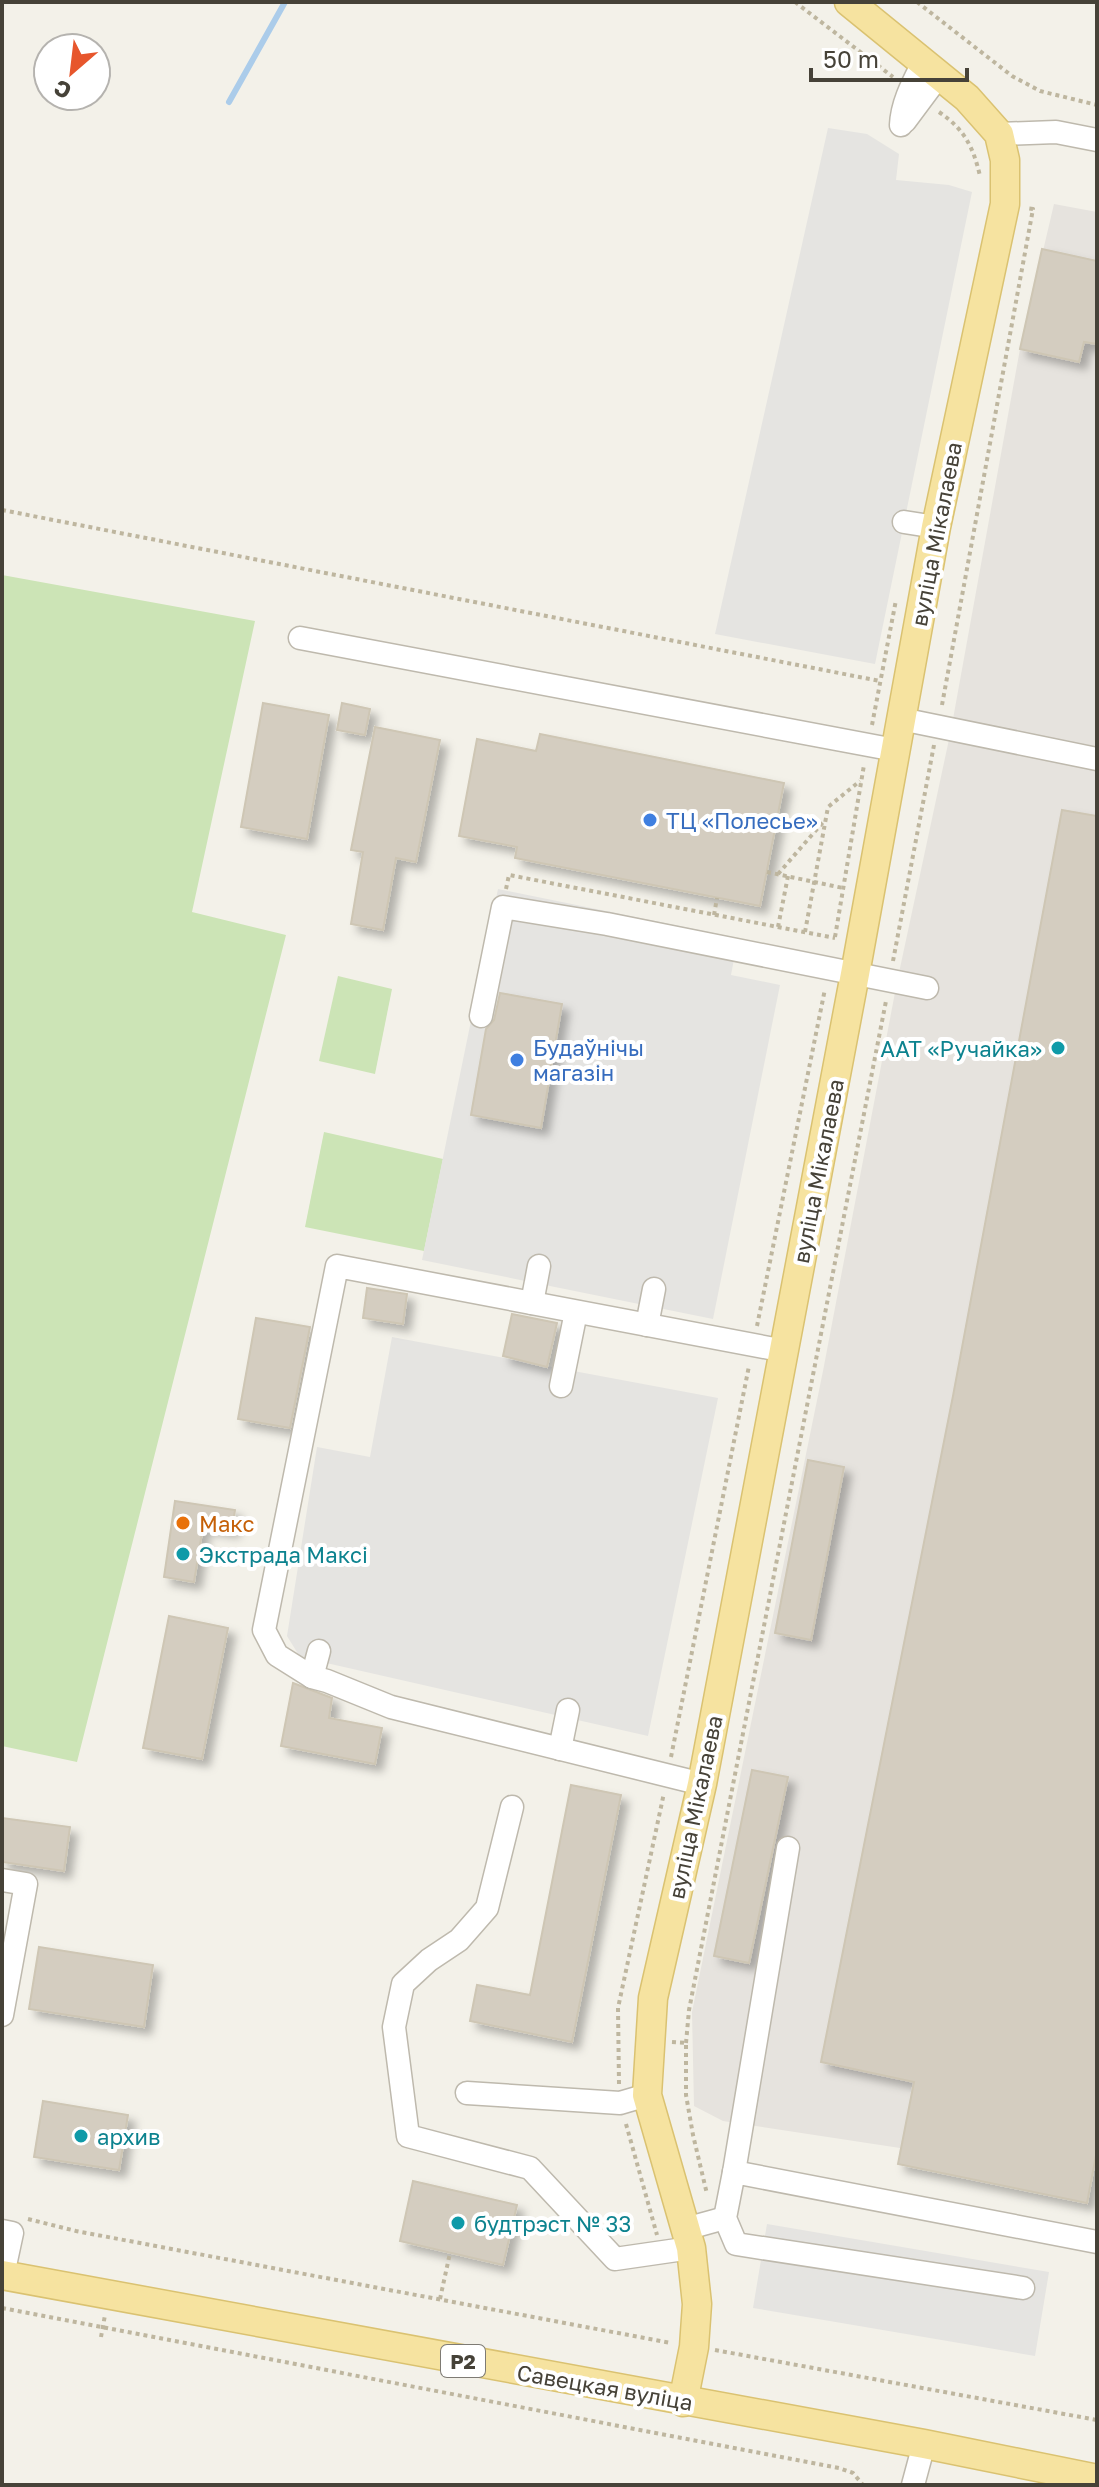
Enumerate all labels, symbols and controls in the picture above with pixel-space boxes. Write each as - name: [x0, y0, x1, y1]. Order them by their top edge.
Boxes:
- north arrow: [32, 32, 112, 112]
- scale bar: [811, 32, 967, 82]
- text: 50 m: [823, 44, 879, 73]
- text: С: [49, 75, 76, 106]
- street label: вуліца Мікалаева: [905, 440, 967, 628]
- place label: ТЦ «Полесье»: [666, 807, 818, 834]
- marker: ТЦ «Полесье»: [641, 811, 659, 829]
- place label: Будаўнічы магазін: [533, 1034, 644, 1086]
- place label: ААТ «Ручайка»: [880, 1035, 1042, 1062]
- marker: ААТ «Ручайка»: [1049, 1039, 1067, 1057]
- marker: Будаўнічы магазін: [508, 1051, 526, 1069]
- street label: вуліца Мікалаева: [787, 1077, 849, 1265]
- place label: Макс: [199, 1510, 255, 1537]
- marker: Макс: [174, 1514, 192, 1532]
- place label: Экстрада Максі: [199, 1541, 368, 1568]
- marker: Экстрада Максі: [174, 1545, 192, 1563]
- street label: вуліца Мікалаева: [662, 1713, 728, 1901]
- place label: архив: [97, 2123, 160, 2150]
- marker: архив: [72, 2127, 90, 2145]
- place label: будтрэст № 33: [474, 2210, 631, 2237]
- marker: будтрэст № 33: [449, 2214, 467, 2232]
- road number: Р2: [441, 2345, 485, 2377]
- street label: Савецкая вуліца: [515, 2358, 695, 2416]

